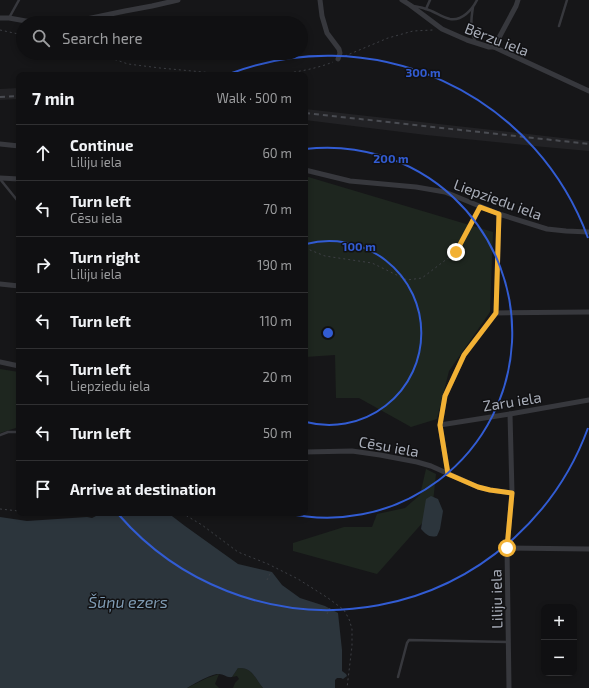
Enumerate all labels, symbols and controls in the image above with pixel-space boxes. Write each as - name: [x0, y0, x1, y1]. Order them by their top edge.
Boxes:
- search box: [16, 16, 308, 60]
- street label: Bērzu iela: [462, 19, 532, 59]
- icon: search: [30, 27, 52, 49]
- text: Search here: [62, 29, 143, 47]
- text: 300 m: [405, 65, 441, 79]
- text: 7 min: [32, 88, 75, 108]
- text: Walk · 500 m: [217, 90, 292, 106]
- text: Continue: [70, 136, 133, 154]
- icon: ahead: [32, 142, 54, 164]
- text: 60 m: [262, 145, 292, 161]
- text: 200 m: [373, 151, 409, 165]
- text: Liliju iela: [70, 154, 122, 170]
- street label: Liepziedu iela: [451, 175, 545, 223]
- text: Turn left: [70, 192, 131, 210]
- icon: left: [32, 198, 54, 220]
- text: 70 m: [263, 201, 292, 217]
- text: Cēsu iela: [70, 210, 123, 226]
- text: 100 m: [342, 239, 376, 253]
- route end: [447, 243, 465, 261]
- text: Turn right: [70, 248, 140, 266]
- icon: right: [32, 254, 54, 276]
- text: 190 m: [257, 257, 292, 273]
- text: Liliju iela: [70, 266, 122, 282]
- icon: left: [32, 310, 54, 332]
- text: Turn left: [70, 312, 131, 330]
- text: 110 m: [260, 313, 292, 329]
- centre of rings: [321, 326, 335, 340]
- text: Turn left: [70, 360, 131, 378]
- icon: left: [32, 366, 54, 388]
- text: 20 m: [263, 369, 292, 385]
- text: Liepziedu iela: [70, 378, 150, 394]
- street label: Zaru iela: [481, 387, 543, 415]
- icon: left: [32, 422, 54, 444]
- text: Turn left: [70, 424, 131, 442]
- text: 50 m: [263, 425, 292, 441]
- street label: Cēsu iela: [358, 432, 420, 460]
- icon: arrive: [32, 478, 54, 500]
- text: Arrive at destination: [70, 480, 216, 498]
- route start: [498, 539, 516, 557]
- street label: Liliju iela: [486, 569, 507, 629]
- water label: Šūņu ezers: [88, 592, 168, 613]
- map controls: [541, 604, 577, 676]
- button: +: [541, 604, 577, 640]
- button: −: [541, 640, 577, 676]

